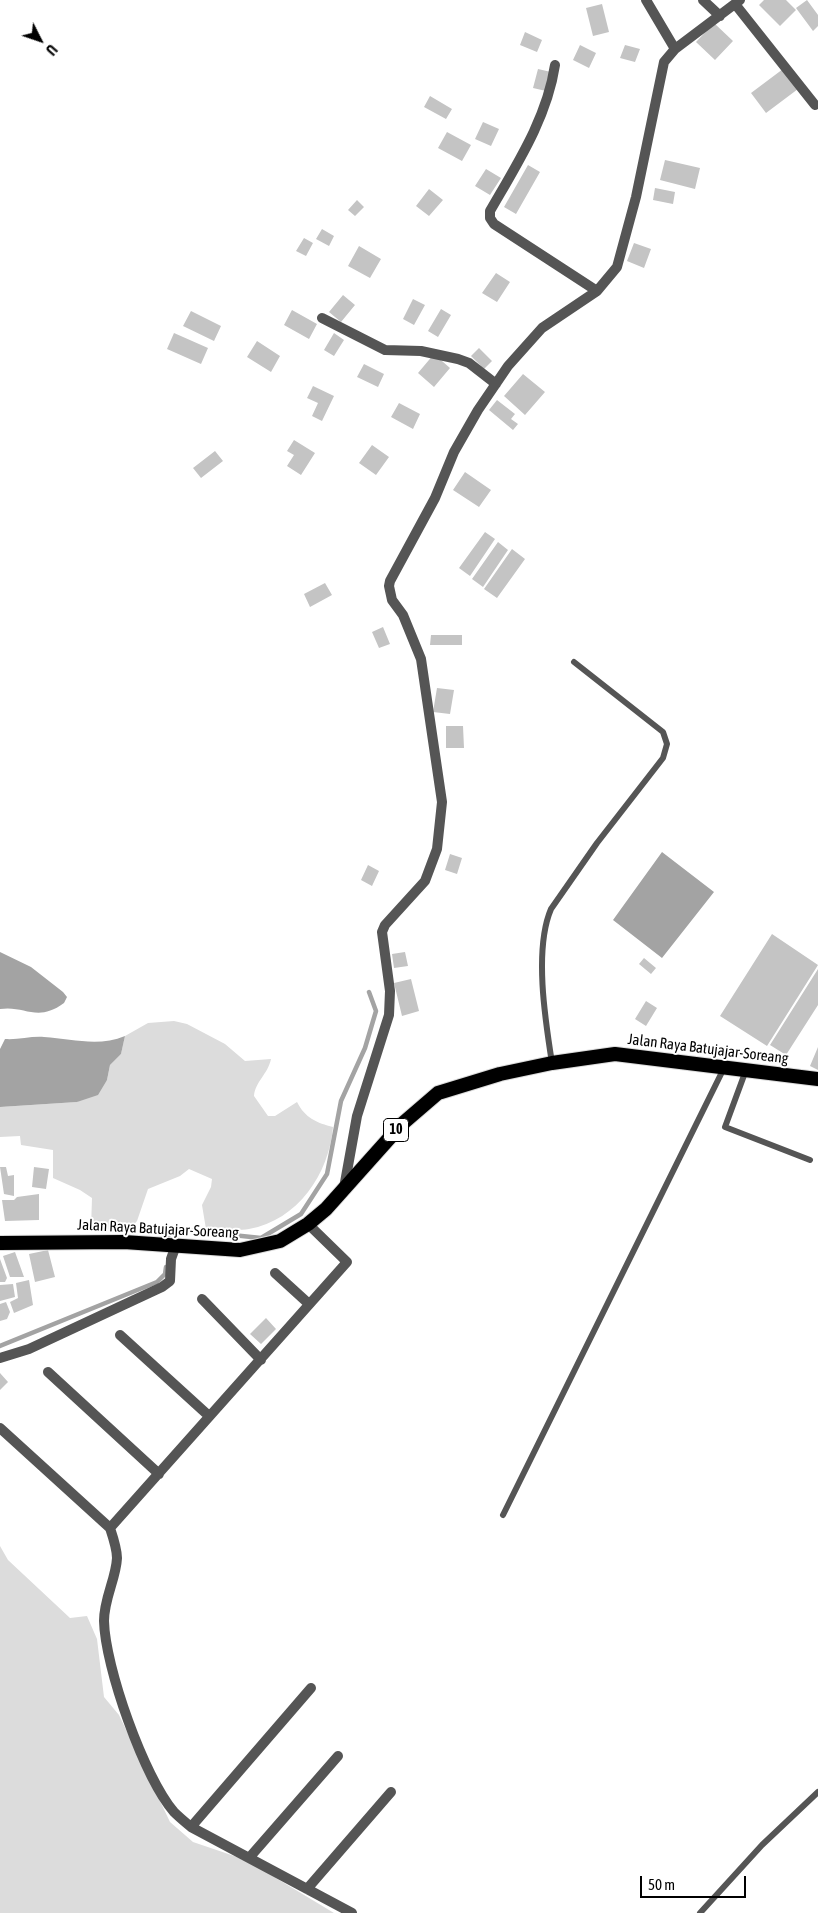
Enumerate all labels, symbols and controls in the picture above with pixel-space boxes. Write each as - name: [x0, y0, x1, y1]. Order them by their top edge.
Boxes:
- north arrow: [15, 15, 65, 65]
- text: U: [43, 41, 60, 58]
- street label: Jalan Raya Batujajar-Soreang: [627, 1030, 789, 1068]
- road number: 10: [384, 1118, 408, 1142]
- street label: Jalan Raya Batujajar-Soreang: [77, 1216, 239, 1242]
- scale bar: [643, 1866, 749, 1898]
- text: 50 m: [648, 1876, 675, 1893]

